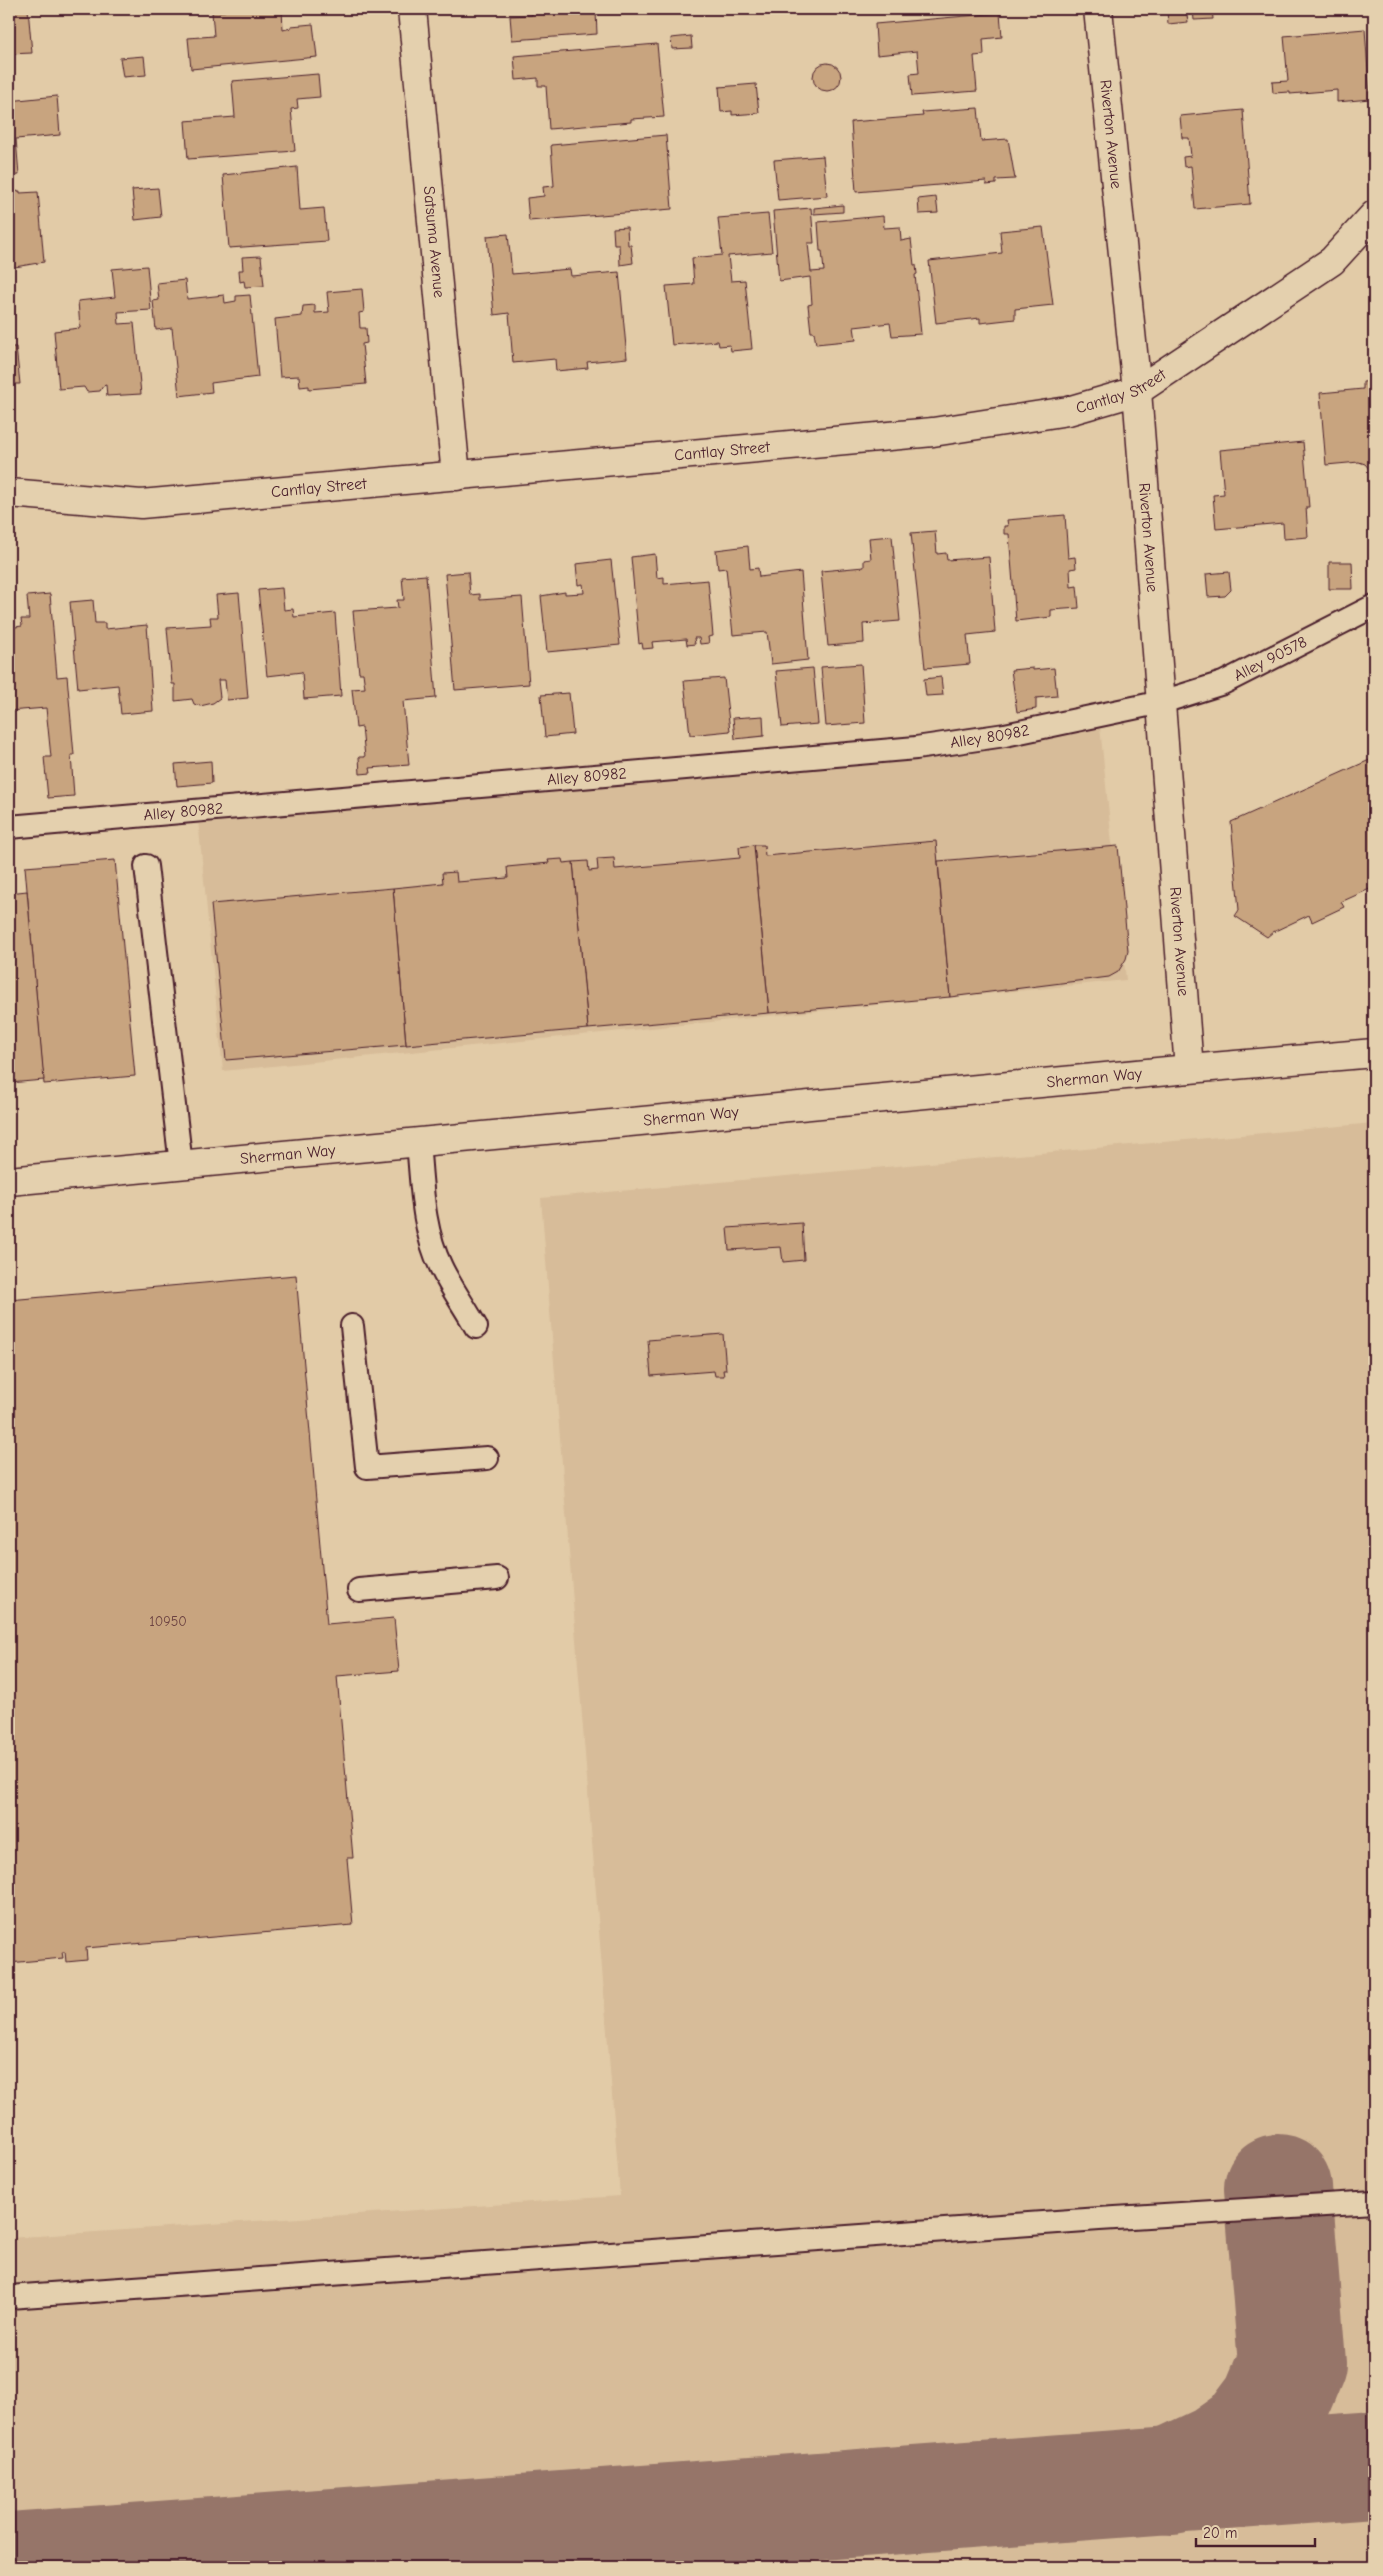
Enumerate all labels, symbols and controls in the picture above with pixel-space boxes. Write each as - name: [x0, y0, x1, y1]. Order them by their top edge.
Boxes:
- street label: Riverton Avenue: [1096, 79, 1125, 190]
- street label: Satsuma Avenue: [420, 185, 448, 299]
- street label: Cantlay Street: [1074, 365, 1170, 417]
- street label: Cantlay Street: [674, 438, 771, 464]
- street label: Cantlay Street: [270, 474, 368, 501]
- street label: Riverton Avenue: [1135, 482, 1161, 593]
- street label: Alley 90578: [1231, 633, 1310, 685]
- street label: Alley 80982: [949, 721, 1031, 752]
- street label: Alley 80982: [546, 764, 627, 789]
- street label: Alley 80982: [143, 799, 224, 824]
- street label: Riverton Avenue: [1166, 886, 1192, 997]
- street label: Sherman Way: [1046, 1064, 1143, 1091]
- street label: Sherman Way: [642, 1103, 740, 1130]
- street label: Sherman Way: [239, 1141, 337, 1168]
- house number: 10950: [149, 1613, 187, 1630]
- scale bar: [1196, 2516, 1314, 2548]
- text: 20 m: [1203, 2524, 1237, 2542]

